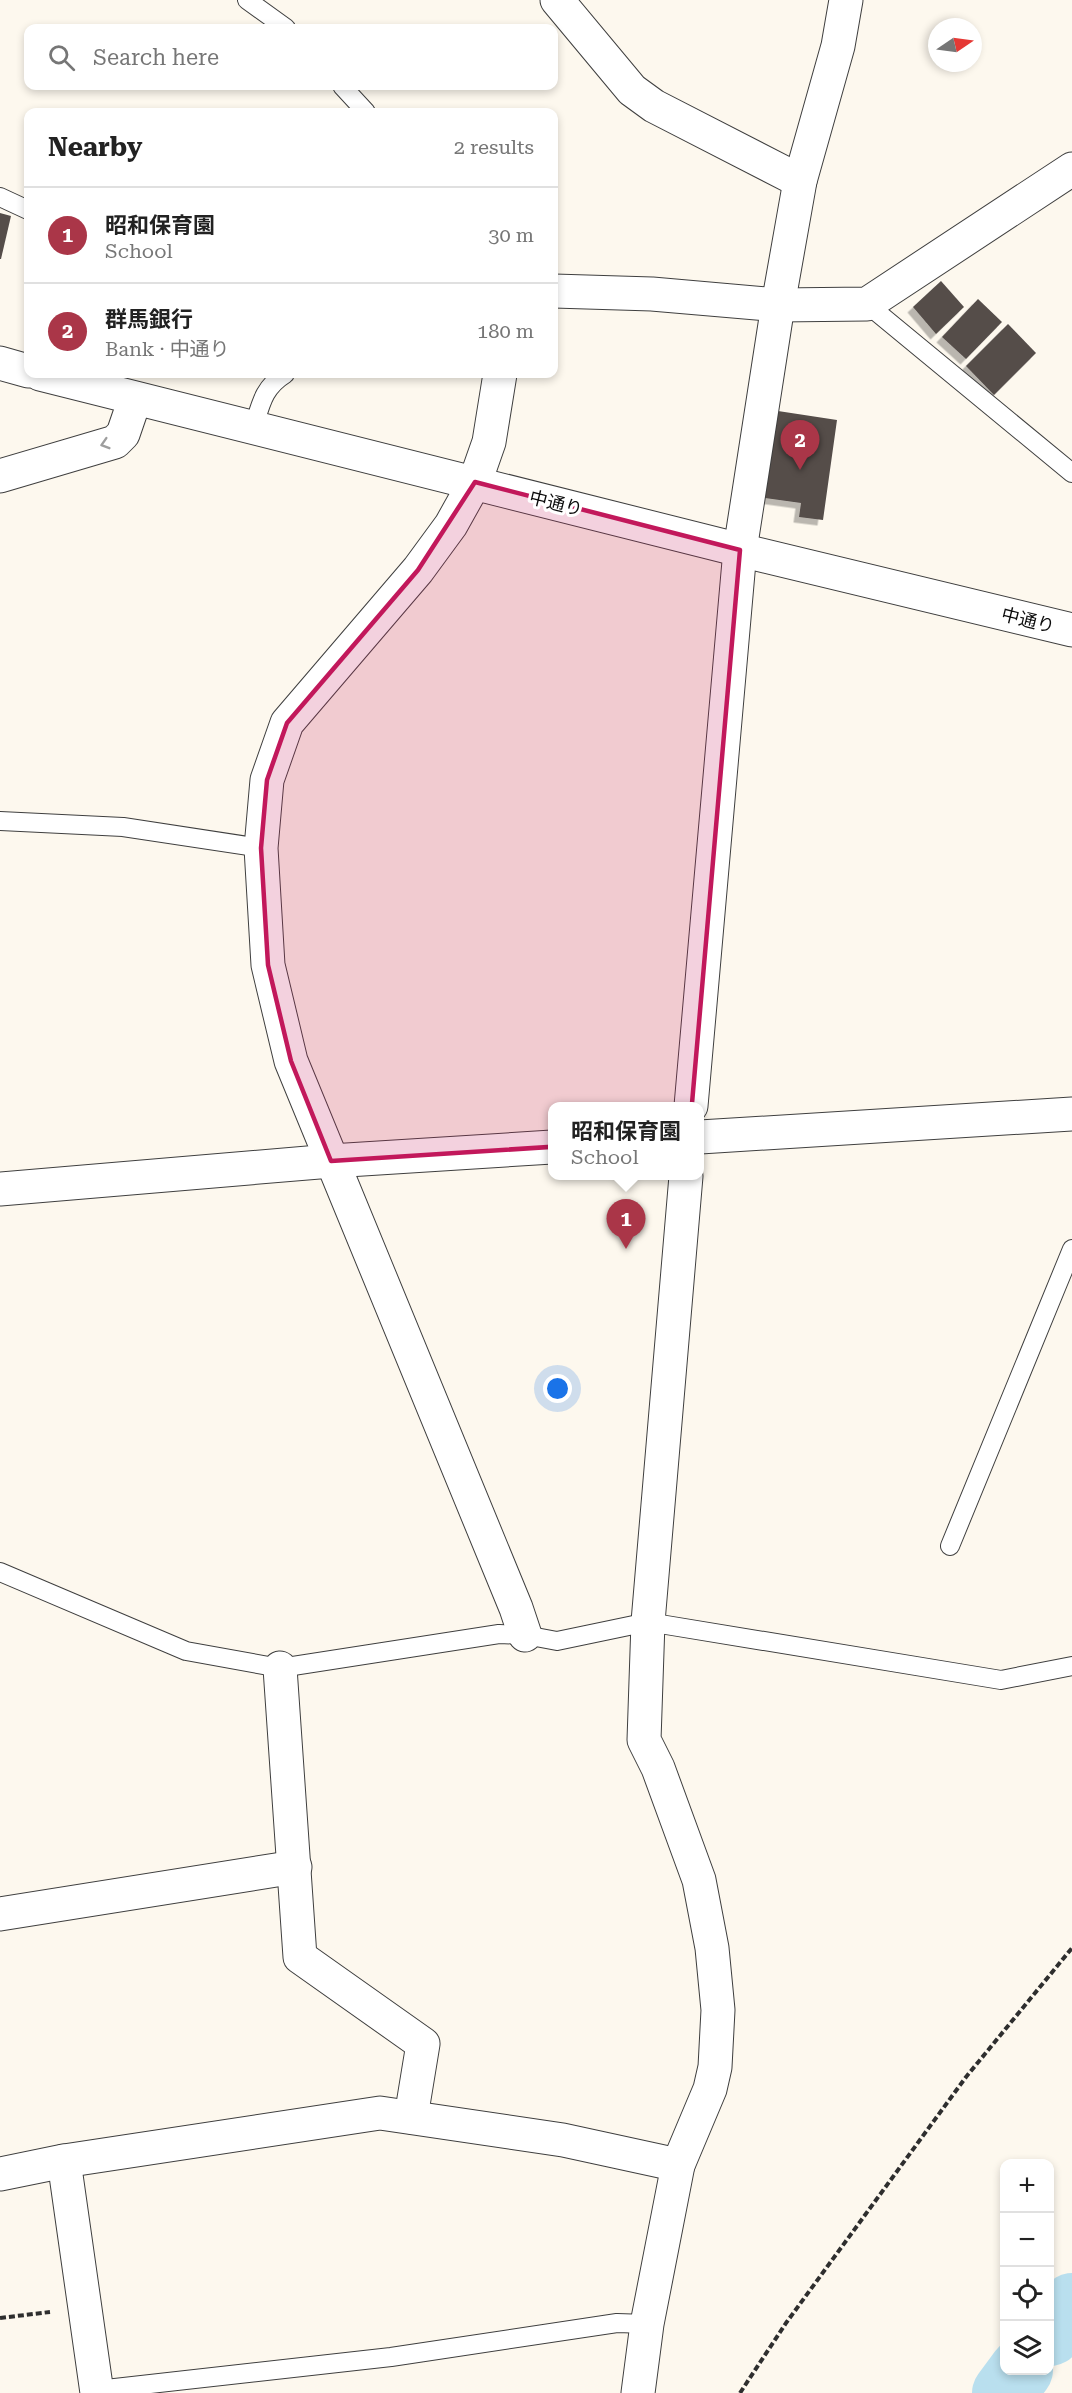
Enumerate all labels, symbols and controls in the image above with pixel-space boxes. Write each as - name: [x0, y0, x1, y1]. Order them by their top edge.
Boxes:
- north arrow: [928, 18, 982, 72]
- search box: [24, 24, 558, 90]
- icon: search: [45, 41, 78, 74]
- text: Search here: [93, 45, 219, 70]
- text: Nearby: [48, 132, 142, 162]
- text: 2 results: [454, 135, 534, 159]
- text: 昭和保育園: [105, 213, 215, 238]
- text: 1: [62, 223, 73, 247]
- text: 30 m: [488, 223, 534, 247]
- text: School: [105, 239, 173, 263]
- text: 群馬銀行: [105, 307, 193, 332]
- text: 2: [62, 319, 73, 343]
- text: 180 m: [477, 319, 534, 343]
- text: Bank · 中通り: [105, 337, 230, 361]
- pin: 2: [780, 420, 820, 470]
- one-way arrow: [100, 437, 111, 450]
- street label: 中通り: [527, 486, 585, 520]
- street label: 中通り: [999, 603, 1057, 637]
- popup: [548, 1102, 704, 1180]
- text: 昭和保育園: [571, 1119, 681, 1144]
- text: School: [571, 1145, 639, 1169]
- pin: 1: [606, 1200, 646, 1249]
- your location: [543, 1374, 572, 1403]
- map controls: [1000, 2159, 1054, 2375]
- button: +: [1000, 2159, 1054, 2213]
- button: −: [1000, 2213, 1054, 2267]
- button: locate: [1000, 2267, 1054, 2321]
- button: layers: [1000, 2321, 1054, 2375]

